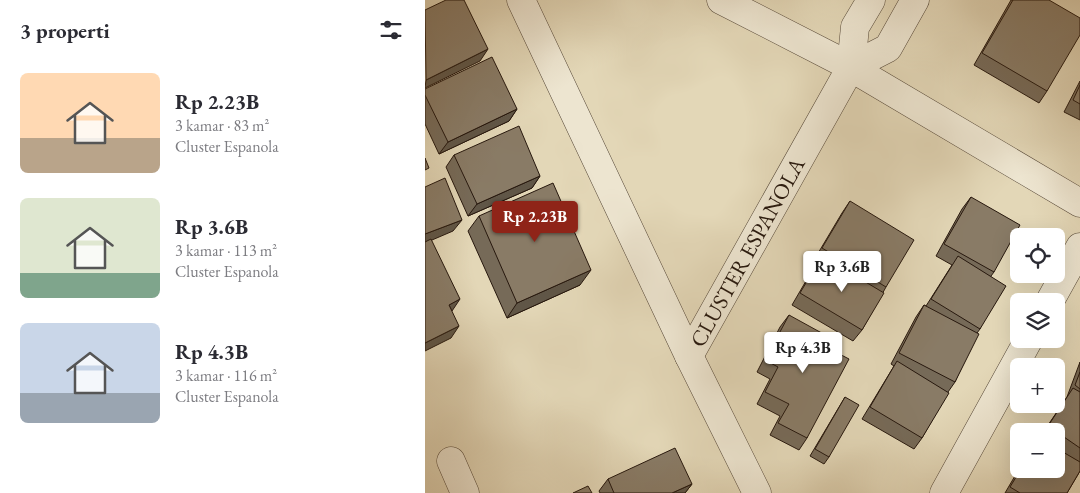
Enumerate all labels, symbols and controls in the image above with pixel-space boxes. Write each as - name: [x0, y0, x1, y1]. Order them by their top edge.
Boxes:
- icon: filters: [377, 16, 405, 44]
- text: 3 properti: [20, 17, 110, 44]
- text: Rp 2.23B: [175, 88, 259, 115]
- icon: home: [60, 93, 120, 153]
- text: 3 kamar · 83 m²: [175, 115, 269, 136]
- text: Cluster Espanola: [175, 136, 279, 157]
- street label: CLUSTER ESPANOLA: [683, 152, 812, 352]
- pin: Rp 2.23B: [483, 200, 587, 243]
- text: Rp 2.23B: [503, 206, 567, 227]
- text: Rp 3.6B: [175, 213, 248, 240]
- icon: home: [60, 218, 120, 278]
- map controls: [1010, 228, 1065, 478]
- button: locate: [1010, 228, 1065, 283]
- text: 3 kamar · 113 m²: [175, 240, 277, 261]
- pin: Rp 3.6B: [796, 250, 888, 293]
- text: Rp 3.6B: [814, 256, 870, 277]
- text: Cluster Espanola: [175, 261, 279, 282]
- button: layers: [1010, 293, 1065, 348]
- pin: Rp 4.3B: [757, 332, 849, 374]
- text: Rp 4.3B: [775, 337, 831, 358]
- text: Rp 4.3B: [175, 338, 248, 365]
- icon: home: [60, 343, 120, 403]
- button: +: [1010, 358, 1065, 413]
- text: 3 kamar · 116 m²: [175, 365, 277, 386]
- text: Cluster Espanola: [175, 386, 279, 407]
- button: −: [1010, 423, 1065, 478]

